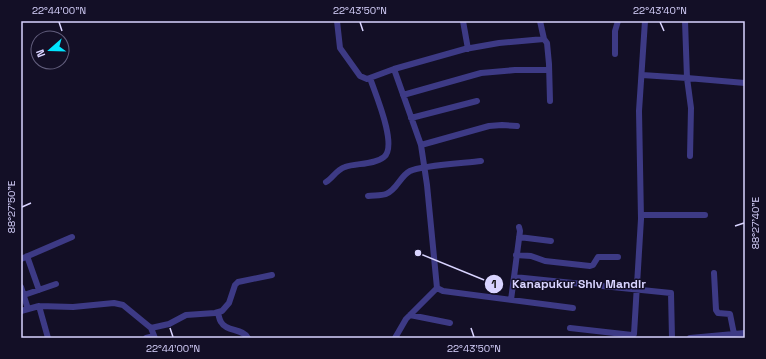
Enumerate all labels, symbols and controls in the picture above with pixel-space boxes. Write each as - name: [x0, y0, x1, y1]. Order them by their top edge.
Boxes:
- text: 22°44'00"N: [32, 4, 86, 17]
- text: 22°43'50"N: [333, 4, 387, 17]
- text: 22°43'40"N: [633, 4, 687, 17]
- north arrow: [30, 30, 70, 70]
- text: N: [33, 48, 48, 59]
- text: 88°27'50"E: [5, 180, 18, 233]
- text: 88°27'40"E: [749, 196, 762, 249]
- callout: Kanapukur Shiv Mandir: [484, 272, 654, 296]
- text: 1: [491, 276, 497, 292]
- text: Kanapukur Shiv Mandir: [512, 276, 646, 292]
- text: 22°44'00"N: [146, 342, 200, 355]
- text: 22°43'50"N: [447, 342, 501, 355]

